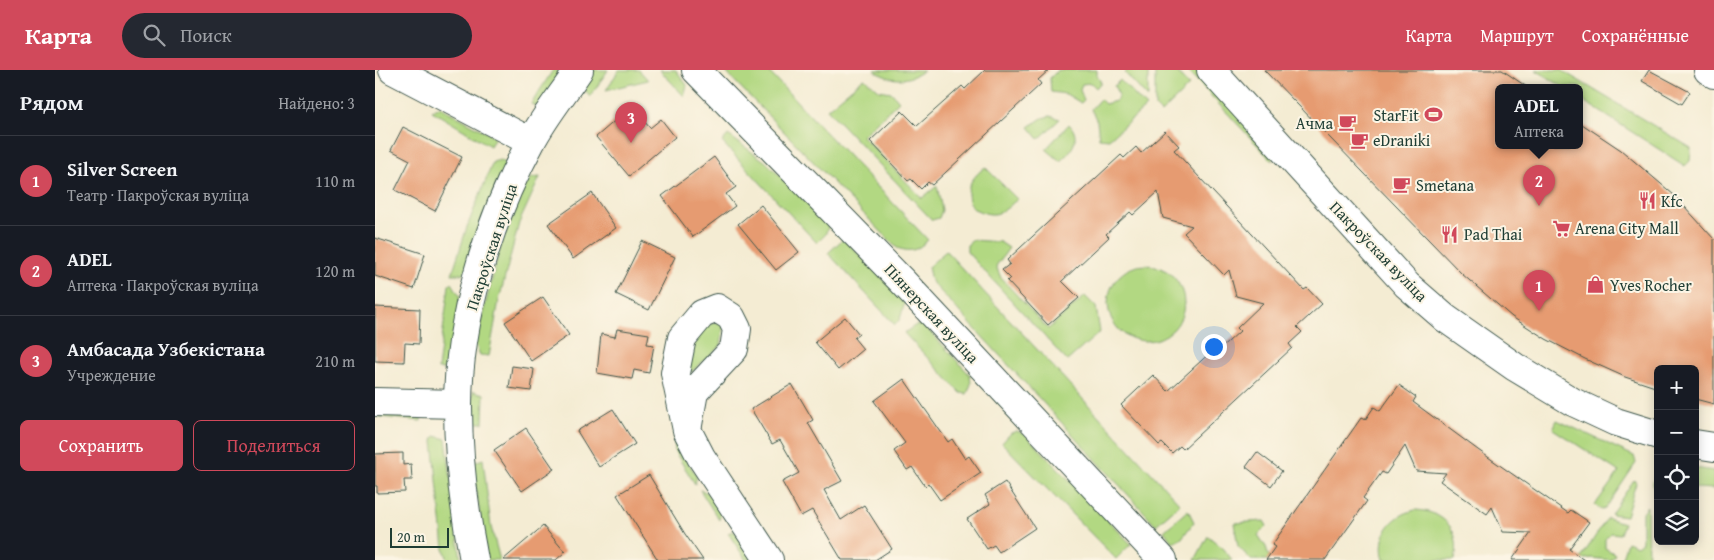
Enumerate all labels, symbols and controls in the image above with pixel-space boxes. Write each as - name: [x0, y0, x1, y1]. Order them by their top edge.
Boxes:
- search box: [122, 13, 472, 58]
- text: Карта: [25, 18, 92, 53]
- icon: search: [140, 21, 168, 49]
- text: Поиск: [180, 21, 232, 49]
- text: Карта: [1406, 22, 1452, 49]
- text: Маршрут: [1480, 22, 1554, 49]
- text: Сохранённые: [1582, 22, 1689, 49]
- popup: [1495, 84, 1583, 149]
- text: Рядом: [20, 87, 83, 118]
- text: Найдено: 3: [278, 91, 355, 115]
- text: ADEL: [1514, 91, 1559, 119]
- pin: 3: [615, 102, 647, 143]
- place label: StarFit: [1373, 103, 1419, 127]
- sports icon: StarFit: [1423, 105, 1443, 125]
- place label: Ачма: [1296, 111, 1333, 135]
- cafe icon: Ачма: [1337, 113, 1357, 133]
- text: Аптека: [1514, 119, 1564, 143]
- place label: eDraniki: [1373, 128, 1431, 152]
- cafe icon: eDraniki: [1349, 130, 1369, 150]
- text: Silver Screen: [67, 155, 177, 183]
- pin: 2: [1523, 165, 1555, 206]
- text: 1: [32, 169, 40, 193]
- text: 110 m: [315, 169, 355, 193]
- place label: Smetana: [1416, 173, 1475, 197]
- cafe icon: Smetana: [1392, 175, 1412, 195]
- street label: Пакроўская вуліца: [459, 180, 523, 313]
- text: Театр · Пакроўская вуліца: [67, 183, 249, 207]
- place label: Kfc: [1661, 189, 1683, 213]
- restaurant icon: Kfc: [1637, 191, 1657, 211]
- street label: Пакроўская вуліца: [1325, 195, 1434, 307]
- place label: Arena City Mall: [1575, 216, 1679, 240]
- supermarket icon: Arena City Mall: [1551, 218, 1571, 238]
- place label: Pad Thai: [1464, 222, 1523, 246]
- restaurant icon: Pad Thai: [1440, 224, 1460, 244]
- text: ADEL: [67, 245, 112, 273]
- street label: Піянерская вуліца: [879, 258, 985, 369]
- text: 2: [32, 259, 40, 283]
- text: 120 m: [315, 259, 355, 283]
- pin: 1: [1523, 270, 1555, 311]
- text: Аптека · Пакроўская вуліца: [67, 273, 259, 297]
- place label: Yves Rocher: [1610, 273, 1692, 297]
- shop icon: Yves Rocher: [1586, 275, 1606, 295]
- your location: [1201, 334, 1227, 360]
- text: Амбасада Узбекістана: [67, 335, 265, 363]
- text: 3: [32, 349, 40, 373]
- text: 210 m: [315, 349, 355, 373]
- text: Учреждение: [67, 363, 156, 387]
- map controls: [1654, 365, 1699, 545]
- button: +: [1654, 365, 1699, 410]
- button: −: [1654, 410, 1699, 455]
- button: Сохранить: [20, 420, 183, 471]
- button: Поделиться: [193, 420, 355, 471]
- button: locate: [1654, 455, 1699, 500]
- button: layers: [1654, 500, 1699, 545]
- scale bar: [390, 525, 449, 548]
- text: 20 m: [397, 527, 425, 547]

